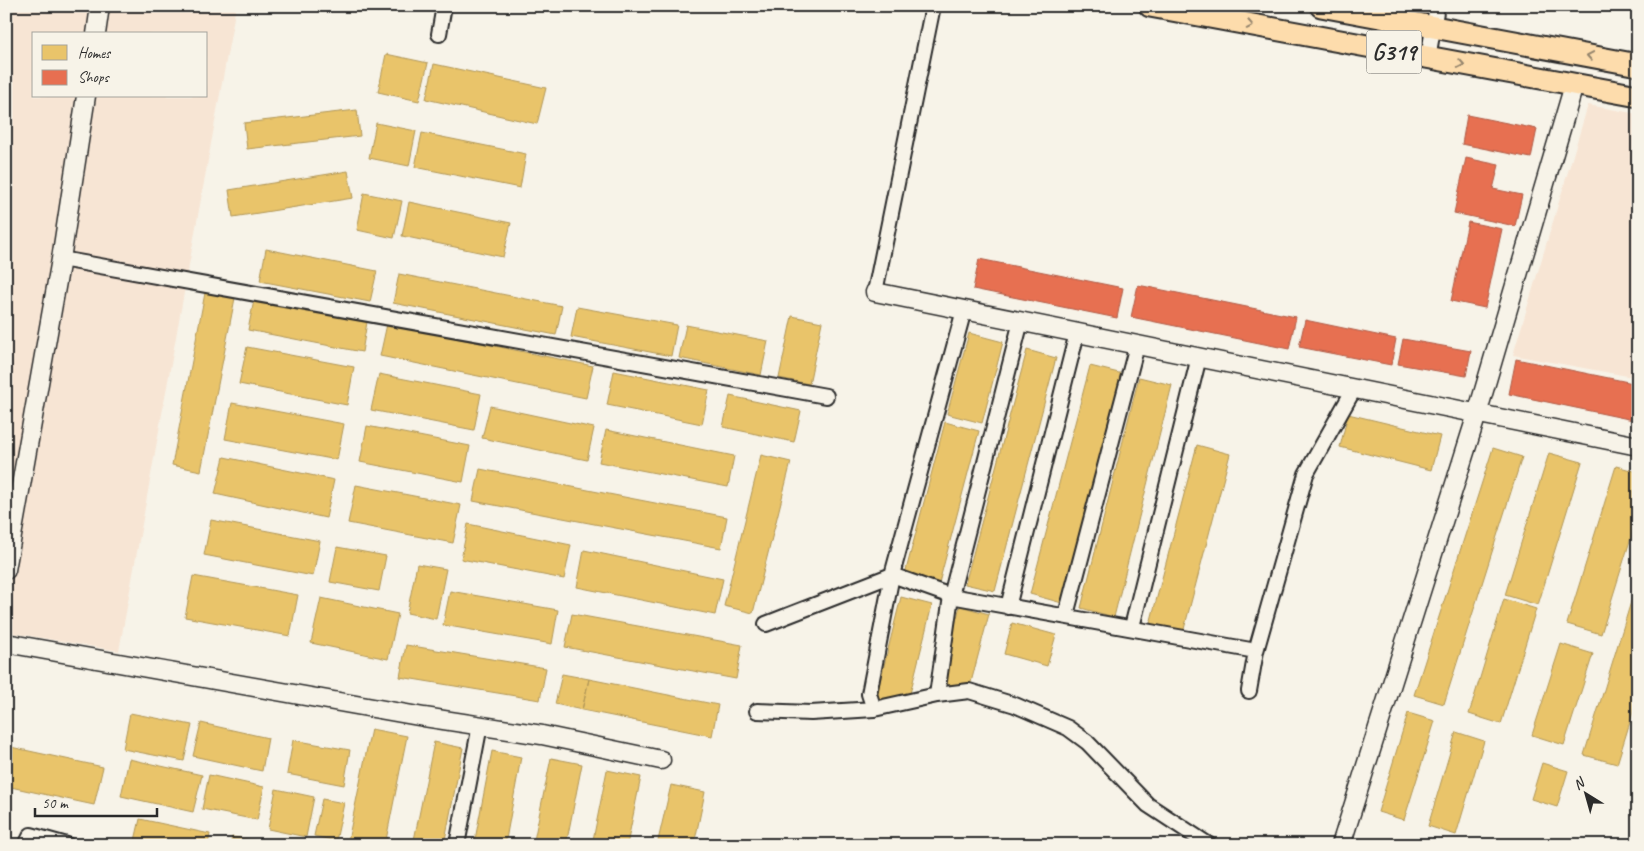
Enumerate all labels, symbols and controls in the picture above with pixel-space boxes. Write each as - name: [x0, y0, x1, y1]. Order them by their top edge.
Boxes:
- one-way arrow: [1245, 19, 1254, 29]
- road number: G319: [1366, 31, 1422, 74]
- legend: [32, 32, 208, 98]
- text: Homes: [78, 44, 112, 63]
- one-way arrow: [1585, 51, 1594, 62]
- one-way arrow: [1457, 58, 1465, 69]
- text: Shops: [78, 68, 111, 87]
- north arrow: [1562, 768, 1612, 818]
- text: N: [1570, 773, 1589, 793]
- scale bar: [35, 786, 158, 818]
- text: 50 m: [42, 794, 69, 813]

